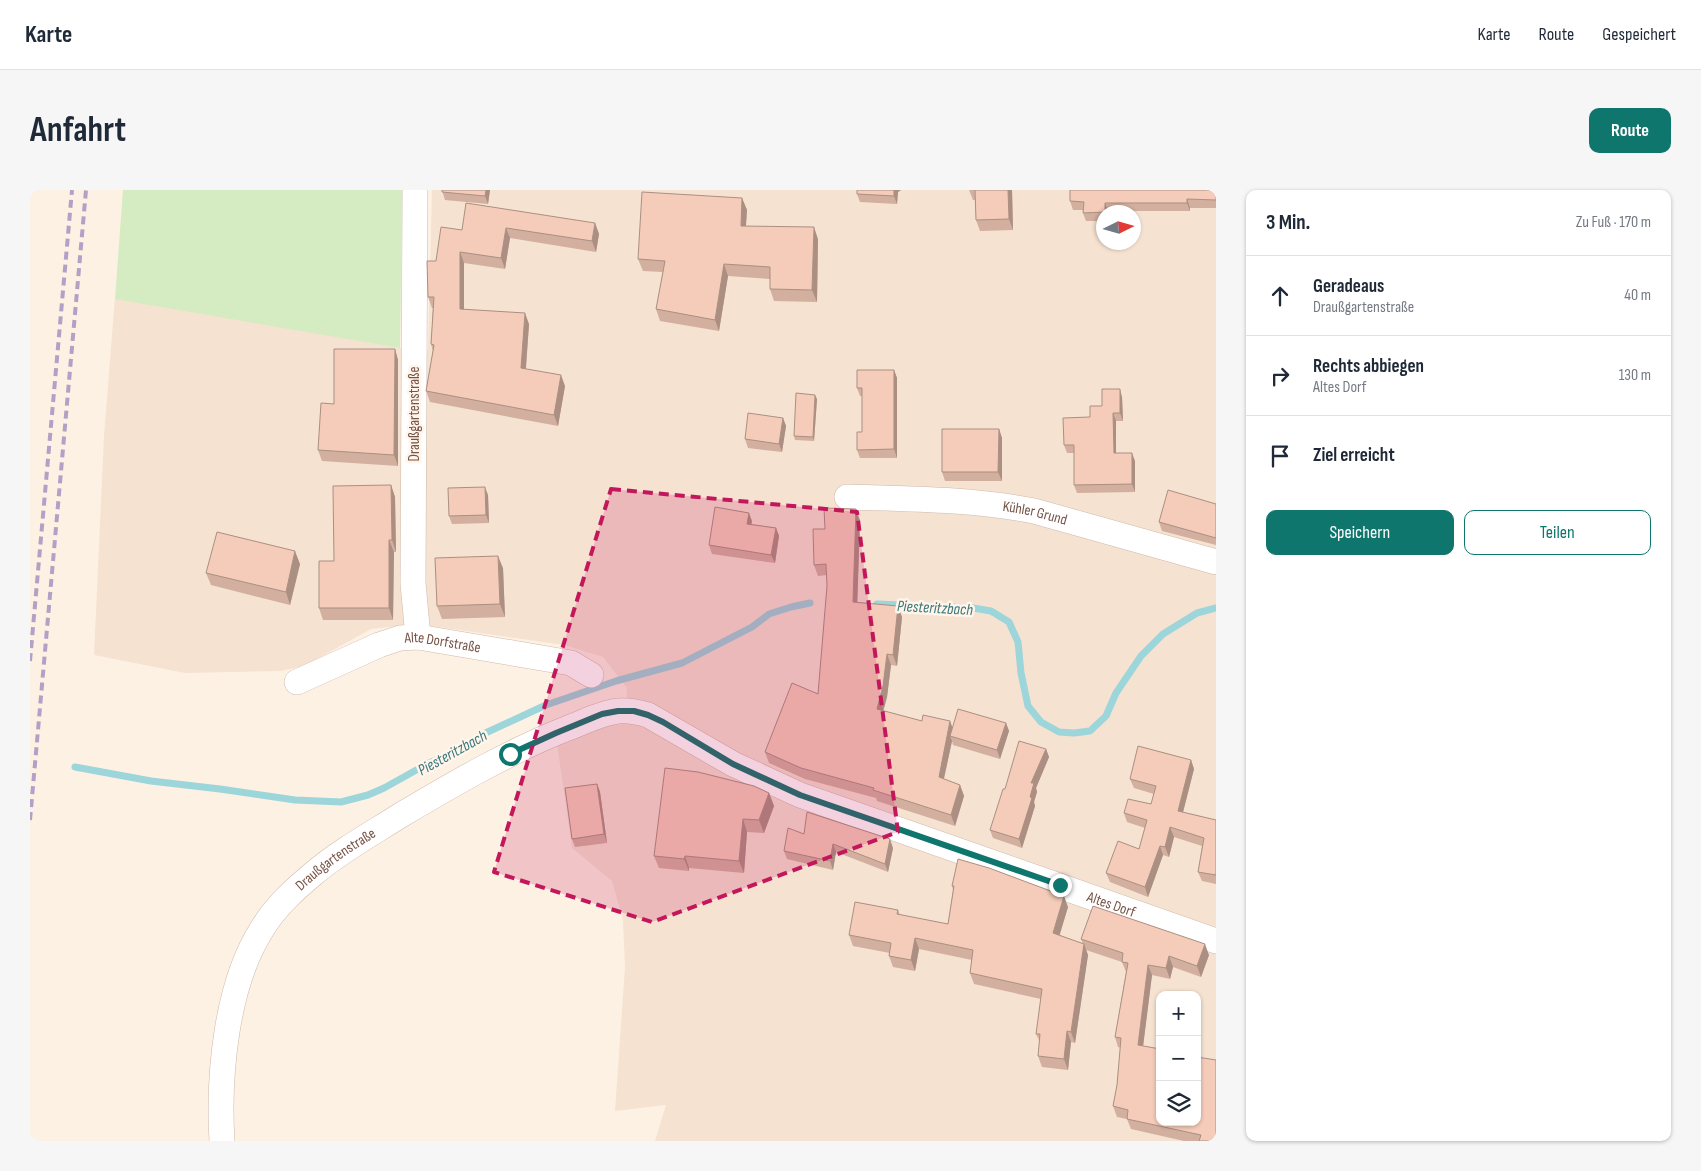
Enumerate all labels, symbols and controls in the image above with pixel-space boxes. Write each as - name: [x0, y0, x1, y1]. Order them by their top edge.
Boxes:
- text: Karte: [25, 20, 72, 49]
- text: Karte: [1478, 24, 1511, 45]
- text: Route: [1539, 24, 1574, 45]
- text: Gespeichert: [1602, 24, 1676, 45]
- button: Route: [1589, 108, 1671, 153]
- text: Anfahrt: [30, 109, 126, 152]
- north arrow: [1096, 205, 1141, 250]
- text: 3 Min.: [1266, 210, 1310, 235]
- text: Zu Fuß · 170 m: [1576, 213, 1651, 232]
- text: Geradeaus: [1313, 275, 1384, 298]
- icon: ahead: [1266, 282, 1294, 310]
- text: 40 m: [1624, 286, 1651, 305]
- text: Draußgartenstraße: [1313, 298, 1414, 317]
- text: Rechts abbiegen: [1313, 355, 1424, 378]
- icon: right: [1266, 362, 1294, 390]
- text: 130 m: [1619, 366, 1651, 385]
- street label: Draußgartenstraße: [405, 367, 424, 461]
- text: Altes Dorf: [1313, 378, 1366, 397]
- icon: arrive: [1266, 442, 1294, 470]
- text: Ziel erreicht: [1313, 444, 1395, 467]
- street label: Kühler Grund: [1001, 497, 1069, 530]
- button: Speichern: [1266, 510, 1454, 555]
- button: Teilen: [1464, 510, 1651, 555]
- water label: Piesteritzbach: [896, 597, 974, 620]
- street label: Alte Dorfstraße: [403, 628, 482, 657]
- water label: Piesteritzbach: [415, 726, 491, 780]
- route start: [499, 743, 522, 766]
- street label: Draußgartenstraße: [291, 824, 379, 895]
- route end: [1049, 874, 1072, 897]
- street label: Altes Dorf: [1083, 887, 1139, 922]
- map controls: [1156, 991, 1201, 1126]
- button: +: [1156, 991, 1201, 1036]
- button: −: [1156, 1036, 1201, 1081]
- button: layers: [1156, 1081, 1201, 1126]

